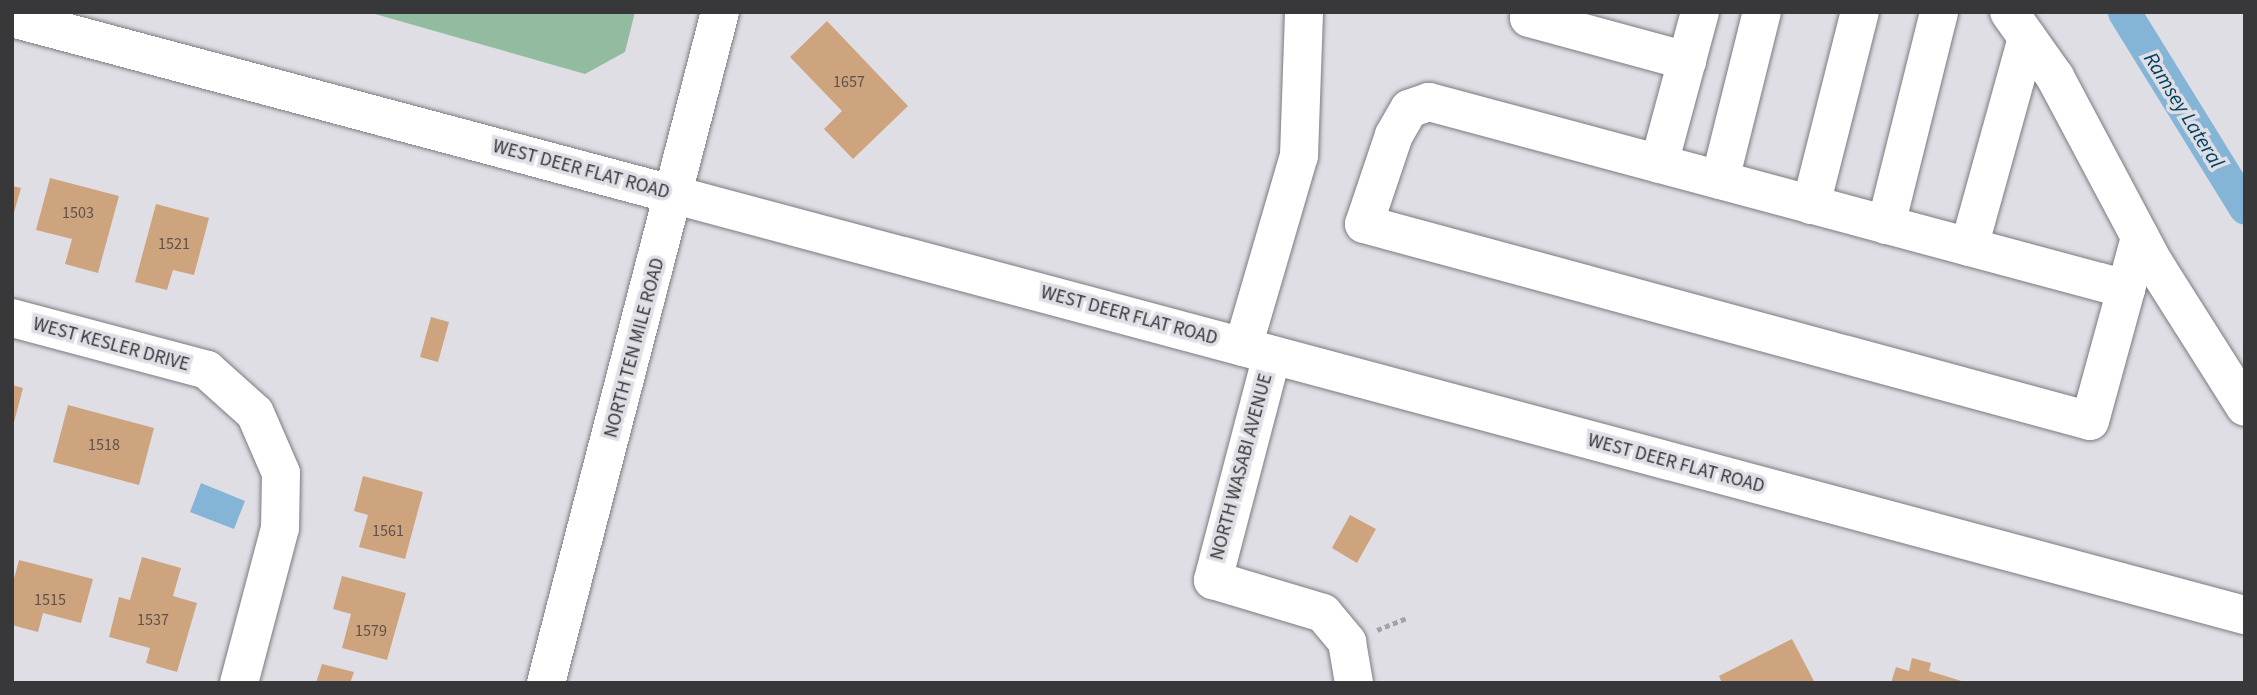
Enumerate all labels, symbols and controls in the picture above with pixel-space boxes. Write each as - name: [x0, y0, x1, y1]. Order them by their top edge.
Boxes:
- water label: Ramsey Lateral: [2138, 47, 2230, 173]
- house number: 1657: [833, 72, 865, 92]
- street label: WEST DEER FLAT ROAD: [490, 135, 672, 205]
- house number: 1503: [62, 203, 94, 223]
- house number: 1521: [158, 234, 190, 254]
- street label: NORTH TEN MILE ROAD: [600, 256, 670, 440]
- street label: WEST DEER FLAT ROAD: [1038, 281, 1220, 351]
- street label: WEST KESLER DRIVE: [30, 313, 192, 377]
- street label: NORTH WASABI AVENUE: [1206, 371, 1278, 563]
- street label: WEST DEER FLAT ROAD: [1585, 429, 1767, 499]
- house number: 1518: [88, 435, 120, 455]
- house number: 1561: [372, 521, 404, 541]
- house number: 1515: [34, 590, 66, 610]
- house number: 1537: [137, 610, 169, 630]
- house number: 1579: [355, 621, 387, 641]

